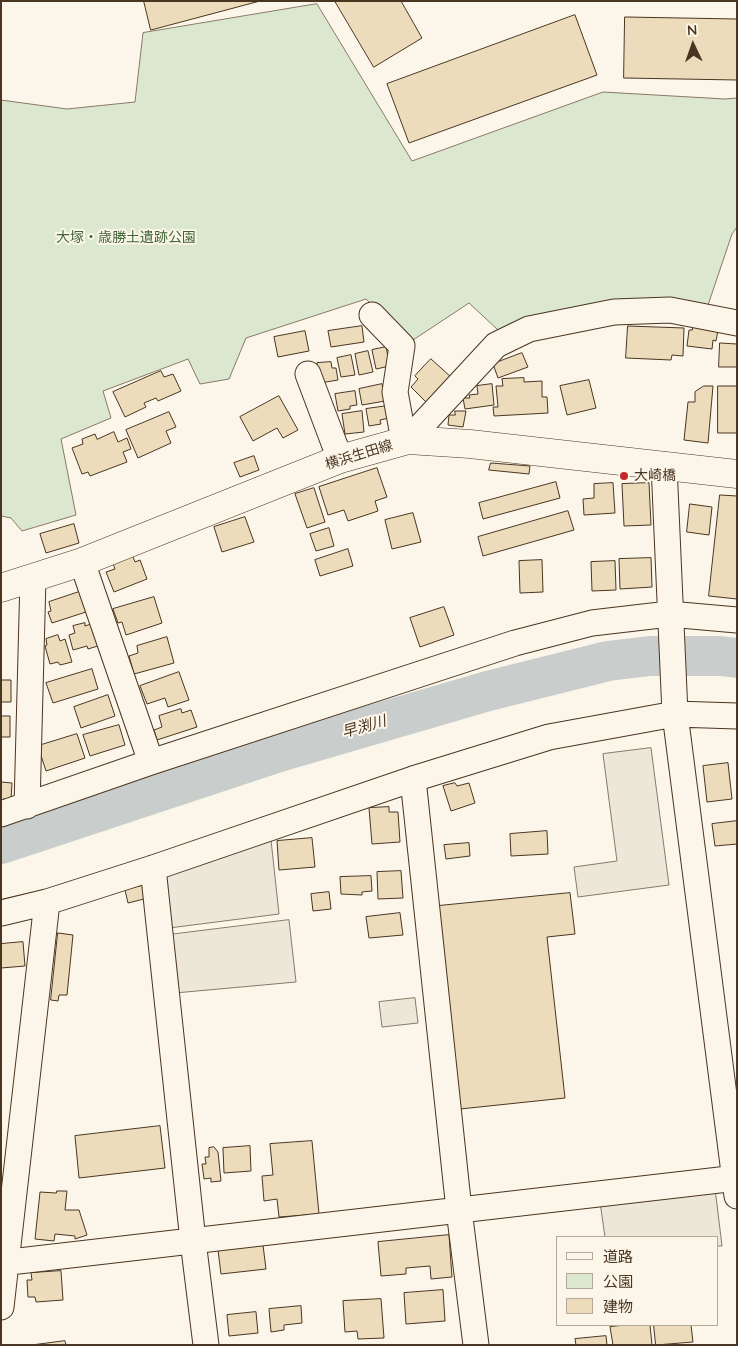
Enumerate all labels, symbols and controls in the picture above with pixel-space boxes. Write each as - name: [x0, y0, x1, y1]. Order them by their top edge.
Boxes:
- north arrow: [668, 20, 718, 70]
- text: N: [687, 21, 698, 39]
- park label: 大塚・歳勝土遺跡公園: [56, 230, 196, 246]
- street label: 横浜生田線: [323, 437, 395, 473]
- place label: 大崎橋: [634, 468, 676, 484]
- marker: 大崎橋: [618, 470, 630, 482]
- water label: 早渕川: [340, 712, 388, 742]
- legend: [556, 1236, 718, 1326]
- text: 道路: [603, 1247, 633, 1266]
- text: 公園: [603, 1272, 633, 1291]
- text: 建物: [603, 1297, 633, 1316]

